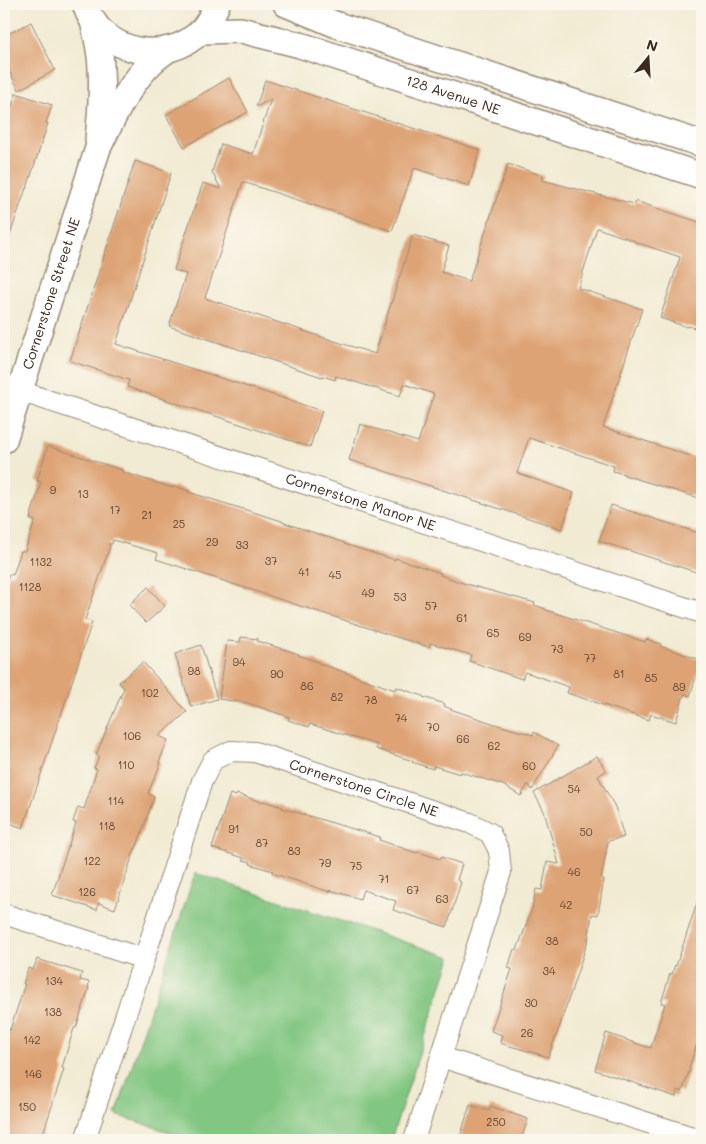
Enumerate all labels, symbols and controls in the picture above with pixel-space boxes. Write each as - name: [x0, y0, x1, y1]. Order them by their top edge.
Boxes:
- north arrow: [624, 32, 674, 82]
- text: N: [644, 34, 660, 56]
- street label: 128 Avenue NE: [404, 70, 503, 119]
- street label: Cornerstone Street NE: [17, 215, 84, 372]
- street label: Cornerstone Manor NE: [283, 468, 438, 535]
- house number: 9: [50, 482, 57, 497]
- house number: 13: [77, 486, 89, 501]
- house number: 17: [109, 502, 121, 517]
- house number: 21: [141, 507, 153, 522]
- house number: 25: [173, 516, 185, 531]
- house number: 29: [206, 534, 219, 549]
- house number: 33: [236, 537, 249, 552]
- house number: 37: [265, 553, 277, 568]
- house number: 1132: [30, 554, 52, 569]
- house number: 41: [298, 564, 310, 579]
- house number: 45: [329, 567, 341, 582]
- house number: 1128: [19, 579, 42, 594]
- house number: 49: [362, 585, 375, 600]
- house number: 53: [394, 589, 407, 604]
- house number: 57: [425, 598, 437, 613]
- house number: 61: [456, 610, 468, 625]
- house number: 65: [486, 625, 500, 640]
- house number: 69: [518, 629, 532, 644]
- house number: 73: [551, 641, 564, 656]
- house number: 77: [584, 650, 596, 665]
- house number: 94: [233, 654, 246, 669]
- house number: 98: [187, 663, 201, 678]
- house number: 90: [270, 666, 284, 681]
- house number: 81: [613, 666, 625, 681]
- house number: 85: [644, 670, 658, 685]
- house number: 86: [300, 678, 314, 693]
- house number: 89: [672, 679, 686, 694]
- house number: 102: [141, 685, 159, 700]
- house number: 82: [331, 689, 343, 704]
- house number: 78: [365, 692, 378, 707]
- house number: 74: [395, 710, 408, 725]
- house number: 70: [427, 719, 440, 734]
- house number: 106: [123, 728, 141, 743]
- house number: 66: [456, 731, 470, 746]
- house number: 62: [488, 738, 500, 753]
- street label: Cornerstone Circle NE: [287, 754, 441, 821]
- house number: 110: [118, 757, 135, 772]
- house number: 60: [522, 758, 536, 773]
- house number: 54: [568, 781, 581, 796]
- house number: 114: [108, 793, 125, 808]
- house number: 118: [99, 818, 116, 833]
- house number: 91: [228, 821, 240, 836]
- house number: 50: [579, 824, 593, 839]
- house number: 87: [256, 835, 268, 850]
- house number: 83: [287, 843, 301, 858]
- house number: 122: [83, 853, 101, 868]
- house number: 79: [319, 855, 332, 870]
- house number: 75: [350, 858, 362, 873]
- house number: 46: [567, 864, 581, 879]
- house number: 71: [378, 871, 390, 886]
- house number: 67: [407, 882, 419, 897]
- house number: 126: [78, 884, 96, 899]
- house number: 63: [435, 891, 449, 906]
- house number: 42: [560, 897, 572, 912]
- house number: 38: [545, 933, 559, 948]
- house number: 34: [543, 963, 556, 978]
- house number: 134: [45, 973, 63, 988]
- house number: 30: [524, 995, 538, 1010]
- house number: 138: [44, 1004, 62, 1019]
- house number: 26: [521, 1025, 533, 1040]
- house number: 142: [23, 1032, 41, 1047]
- house number: 146: [24, 1066, 42, 1081]
- house number: 150: [18, 1099, 36, 1114]
- house number: 250: [486, 1114, 506, 1129]

